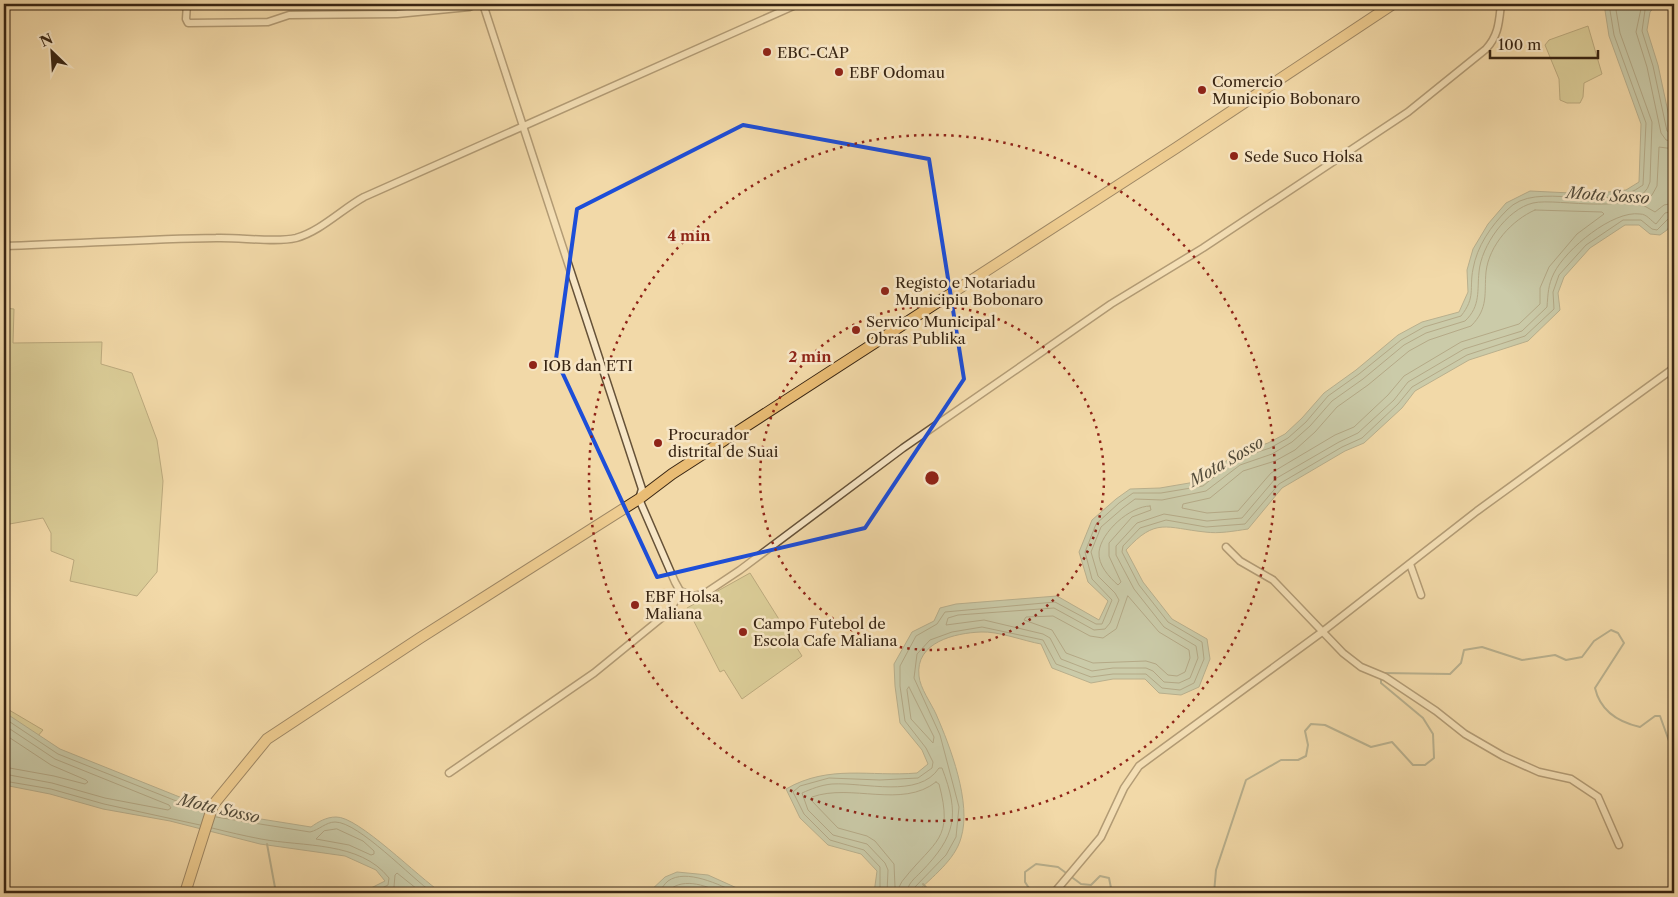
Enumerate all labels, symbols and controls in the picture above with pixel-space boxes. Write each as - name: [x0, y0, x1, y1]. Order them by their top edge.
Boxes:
- north arrow: [28, 28, 78, 78]
- scale bar: [1490, 28, 1598, 60]
- text: N: [37, 29, 56, 51]
- text: 100 m: [1498, 35, 1541, 54]
- place label: EBC-CAP: [777, 43, 849, 62]
- marker: EBC-CAP: [761, 46, 773, 58]
- place label: EBF Odomau: [849, 63, 945, 82]
- marker: EBF Odomau: [833, 66, 845, 78]
- place label: Comercio Municipio Bobonaro: [1212, 72, 1360, 108]
- marker: Comercio Municipio Bobonaro: [1196, 84, 1208, 96]
- place label: Sede Suco Holsa: [1244, 147, 1363, 166]
- marker: Sede Suco Holsa: [1228, 150, 1240, 162]
- water label: Mota Sosso: [1564, 182, 1650, 208]
- text: 4 min: [667, 226, 711, 245]
- place label: Registo e Notariadu Municipiu Bobonaro: [895, 273, 1043, 309]
- marker: Registo e Notariadu Municipiu Bobonaro: [879, 285, 891, 297]
- place label: Servico Municipal Obras Publika: [866, 312, 996, 348]
- marker: Servico Municipal Obras Publika: [850, 324, 862, 336]
- text: 2 min: [788, 347, 832, 366]
- place label: IOB dan ETI: [543, 356, 633, 375]
- marker: IOB dan ETI: [527, 359, 539, 371]
- place label: Procurador distrital de Suai: [668, 425, 779, 461]
- water label: Mota Sosso: [1183, 432, 1267, 491]
- marker: Procurador distrital de Suai: [652, 437, 664, 449]
- centre of rings: [923, 469, 941, 487]
- place label: EBF Holsa, Maliana: [645, 587, 724, 623]
- marker: EBF Holsa, Maliana: [629, 599, 641, 611]
- place label: Campo Futebol de Escola Cafe Maliana: [753, 614, 897, 650]
- marker: Campo Futebol de Escola Cafe Maliana: [737, 626, 749, 638]
- water label: Mota Sosso: [174, 788, 262, 827]

